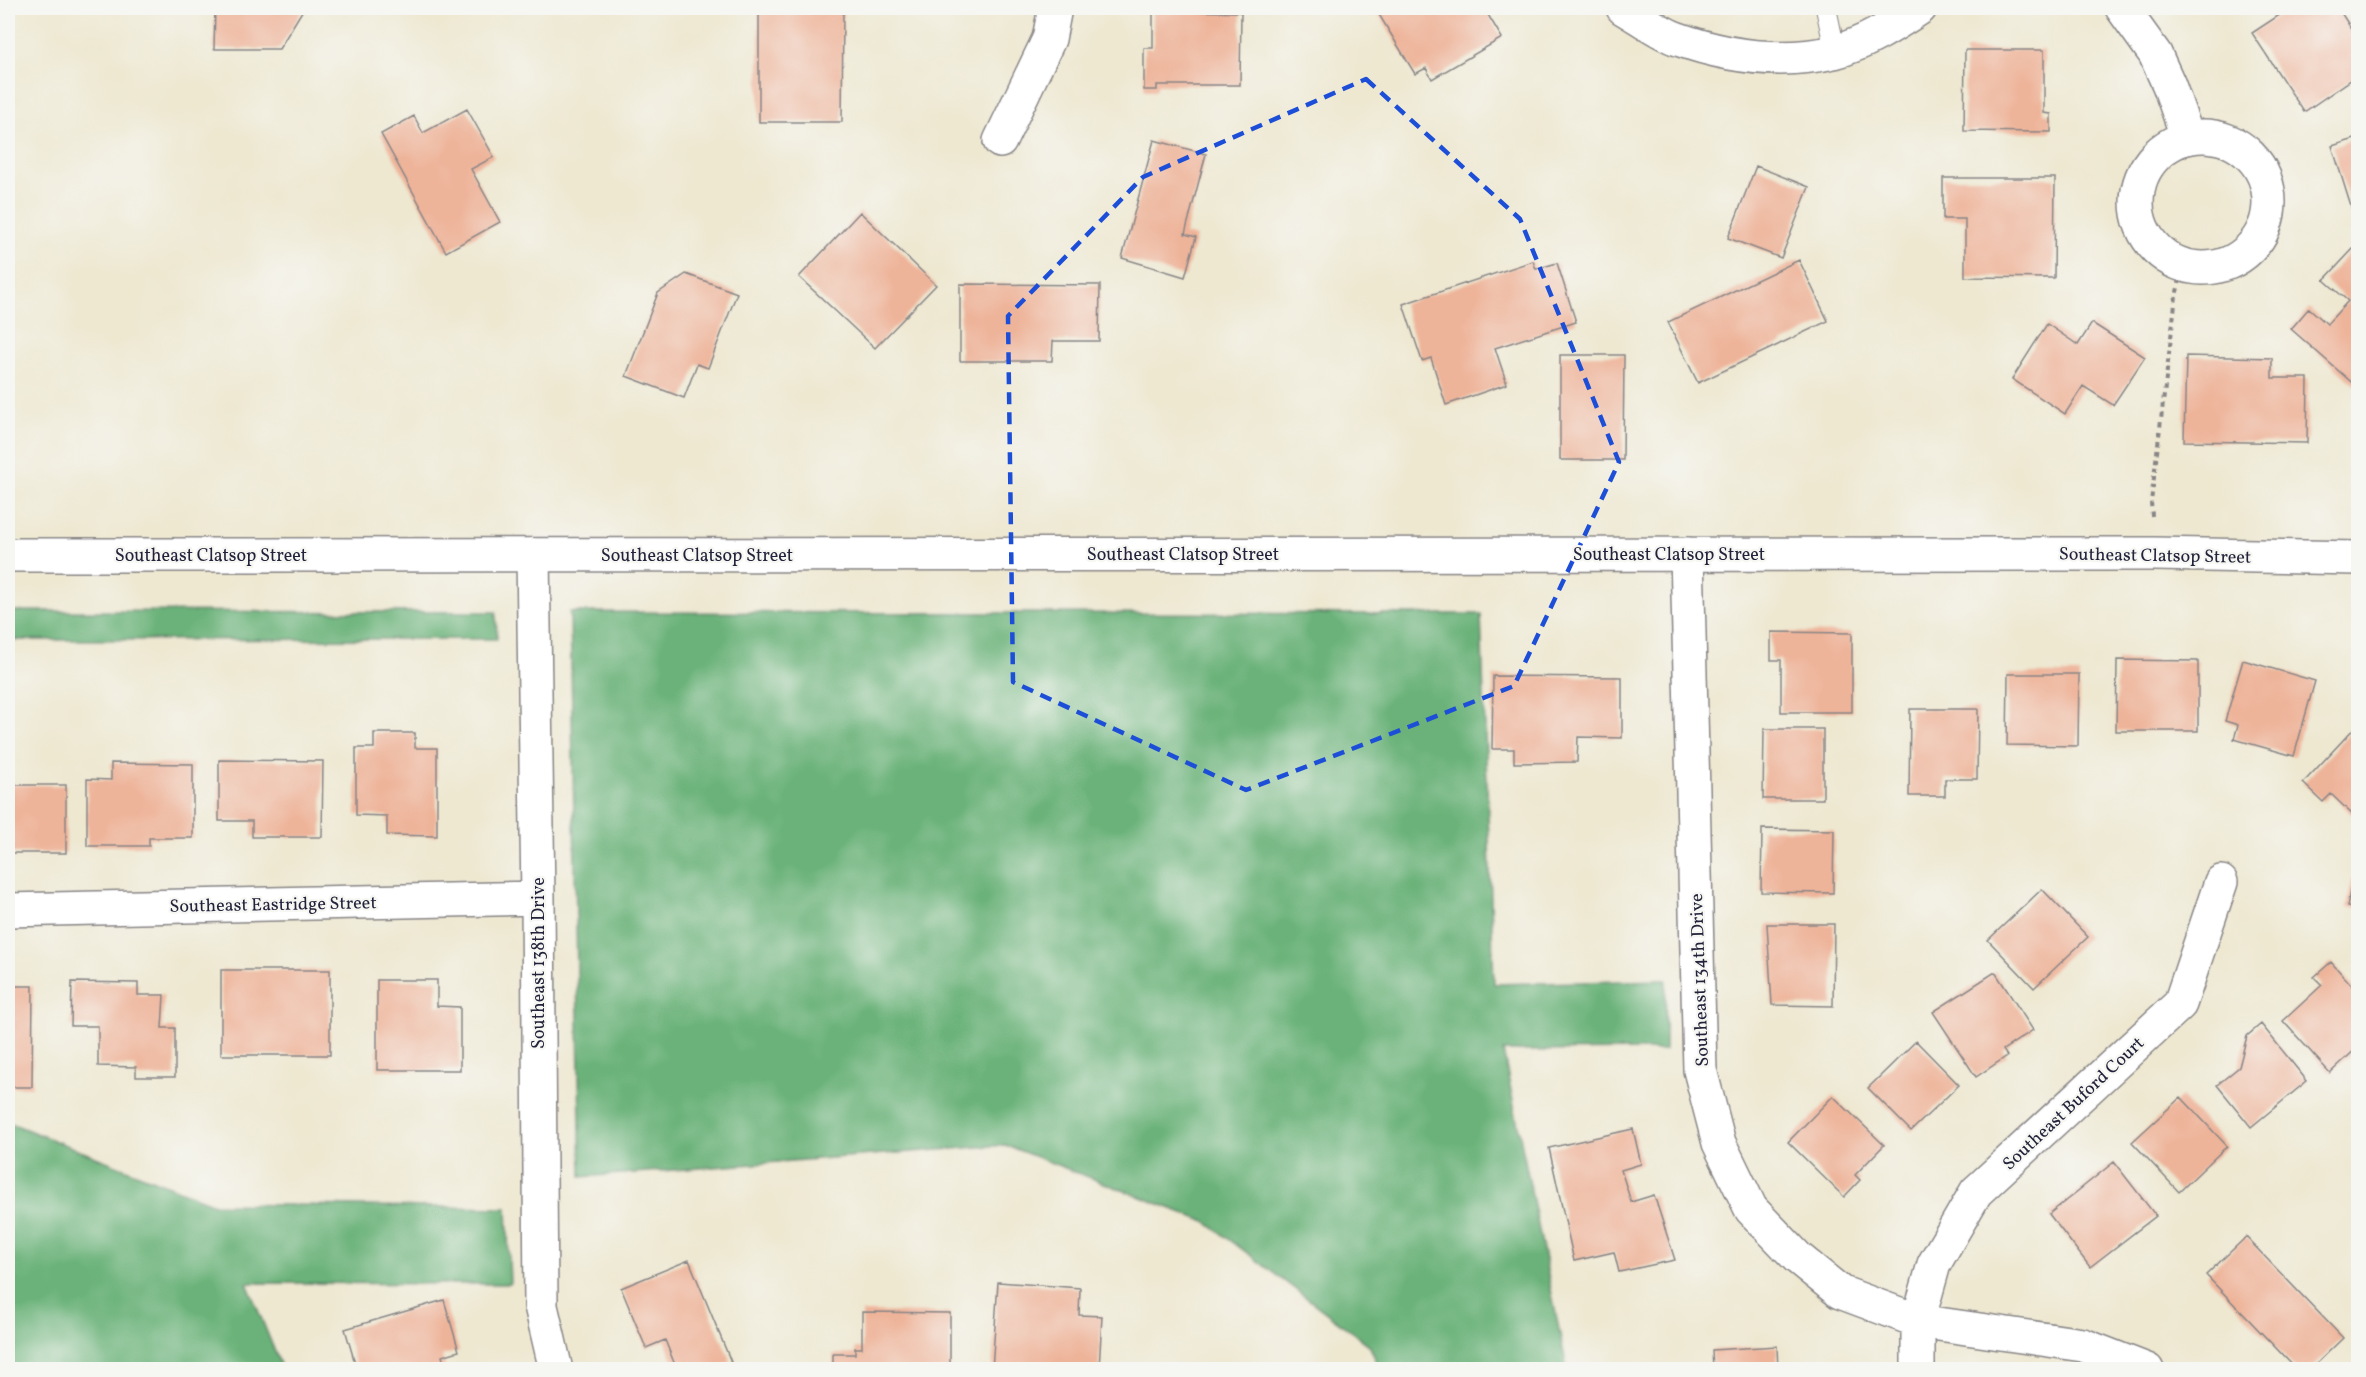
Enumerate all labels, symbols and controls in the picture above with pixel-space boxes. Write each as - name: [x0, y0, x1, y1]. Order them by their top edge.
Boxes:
- street label: Southeast Clatsop Street: [2059, 542, 2251, 571]
- street label: Southeast Clatsop Street: [1087, 543, 1279, 568]
- street label: Southeast Clatsop Street: [1573, 543, 1765, 568]
- street label: Southeast Clatsop Street: [115, 544, 307, 569]
- street label: Southeast Clatsop Street: [601, 544, 793, 569]
- street label: Southeast 138th Drive: [527, 877, 552, 1049]
- street label: Southeast Eastridge Street: [169, 891, 377, 920]
- street label: Southeast 134th Drive: [1685, 893, 1716, 1067]
- street label: Southeast Buford Court: [1998, 1032, 2150, 1177]

